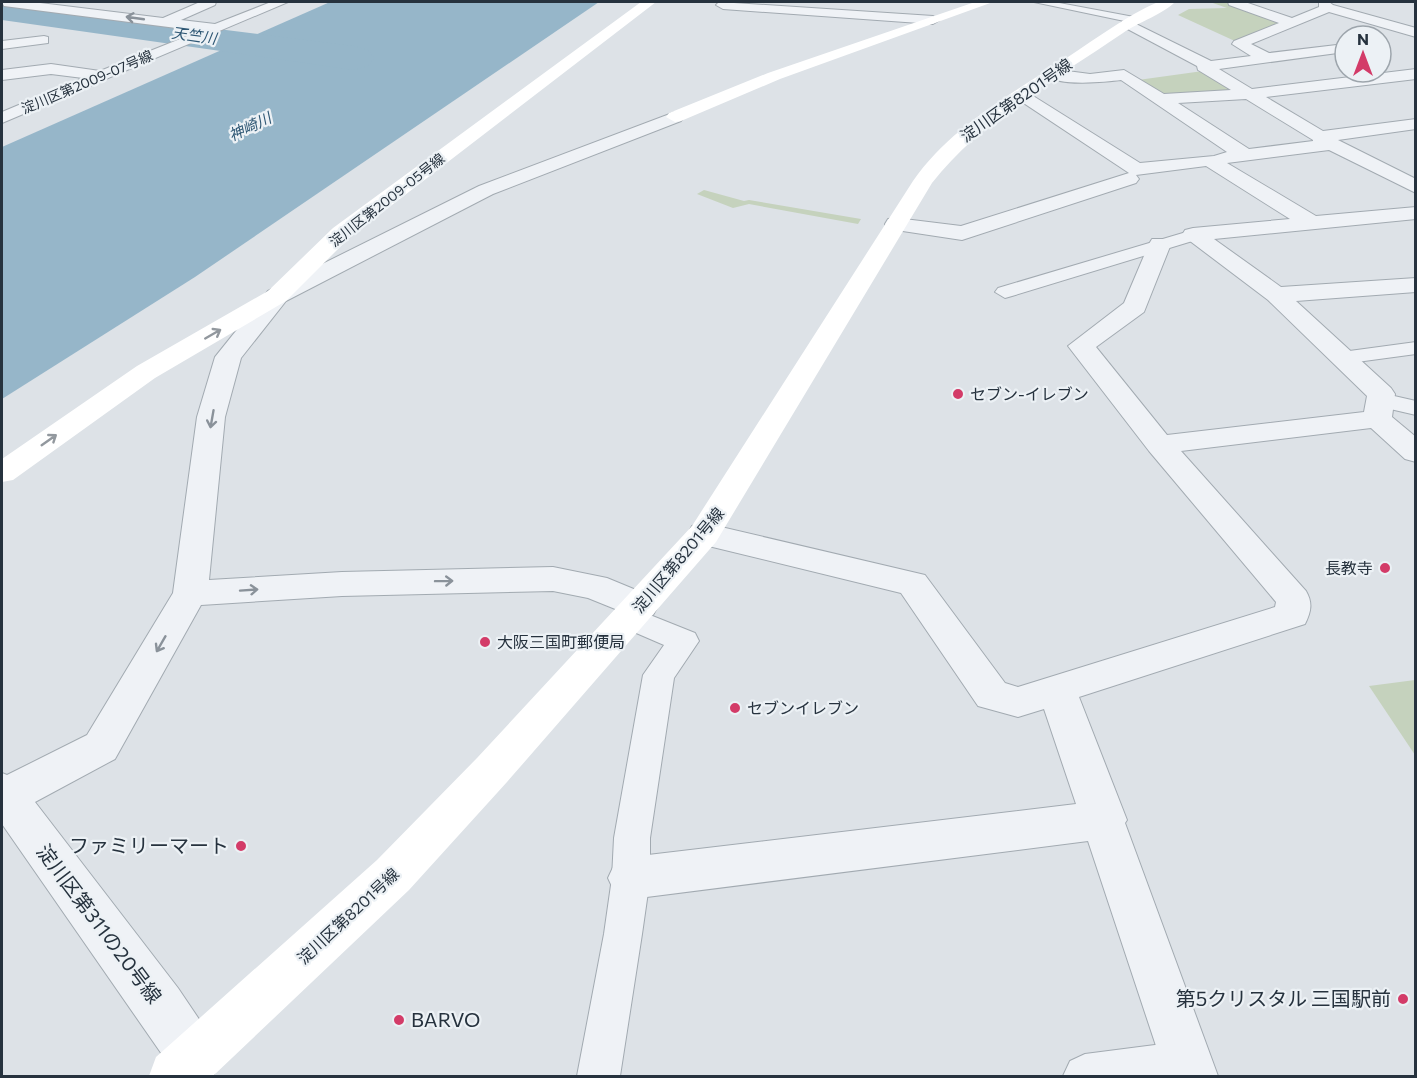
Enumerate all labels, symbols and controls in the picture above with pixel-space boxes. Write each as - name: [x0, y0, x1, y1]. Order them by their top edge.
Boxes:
- one-way arrow: [126, 12, 145, 23]
- water label: 天竺川: [171, 23, 220, 47]
- north arrow: [1333, 24, 1393, 84]
- text: N: [1357, 29, 1369, 48]
- street label: 淀川区第2009-07号線: [19, 46, 155, 117]
- street label: 淀川区第8201号線: [956, 54, 1075, 145]
- water label: 神崎川: [225, 107, 276, 144]
- street label: 淀川区第2009-05号線: [326, 149, 448, 250]
- one-way arrow: [204, 327, 221, 339]
- place label: セブン-イレブン: [970, 384, 1089, 403]
- marker: セブン-イレブン: [951, 387, 965, 401]
- one-way arrow: [206, 409, 217, 429]
- one-way arrow: [41, 434, 57, 446]
- street label: 淀川区第8201号線: [628, 503, 727, 616]
- place label: 長教寺: [1325, 558, 1373, 577]
- marker: 長教寺: [1378, 561, 1392, 575]
- one-way arrow: [433, 576, 453, 587]
- one-way arrow: [238, 584, 258, 595]
- place label: 大阪三国町郵便局: [497, 632, 625, 651]
- one-way arrow: [155, 635, 167, 652]
- marker: 大阪三国町郵便局: [478, 635, 492, 649]
- place label: セブンイレブン: [747, 698, 859, 717]
- marker: セブンイレブン: [728, 701, 742, 715]
- place label: ファミリーマート: [69, 833, 229, 857]
- street label: 淀川区第311の20号線: [32, 839, 167, 1008]
- marker: ファミリーマート: [234, 839, 248, 853]
- street label: 淀川区第8201号線: [293, 864, 402, 968]
- place label: 第5クリスタル 三国駅前: [1176, 986, 1391, 1010]
- marker: 第5クリスタル 三国駅前: [1396, 992, 1410, 1006]
- place label: BARVO: [411, 1007, 480, 1031]
- marker: BARVO: [392, 1013, 406, 1027]

